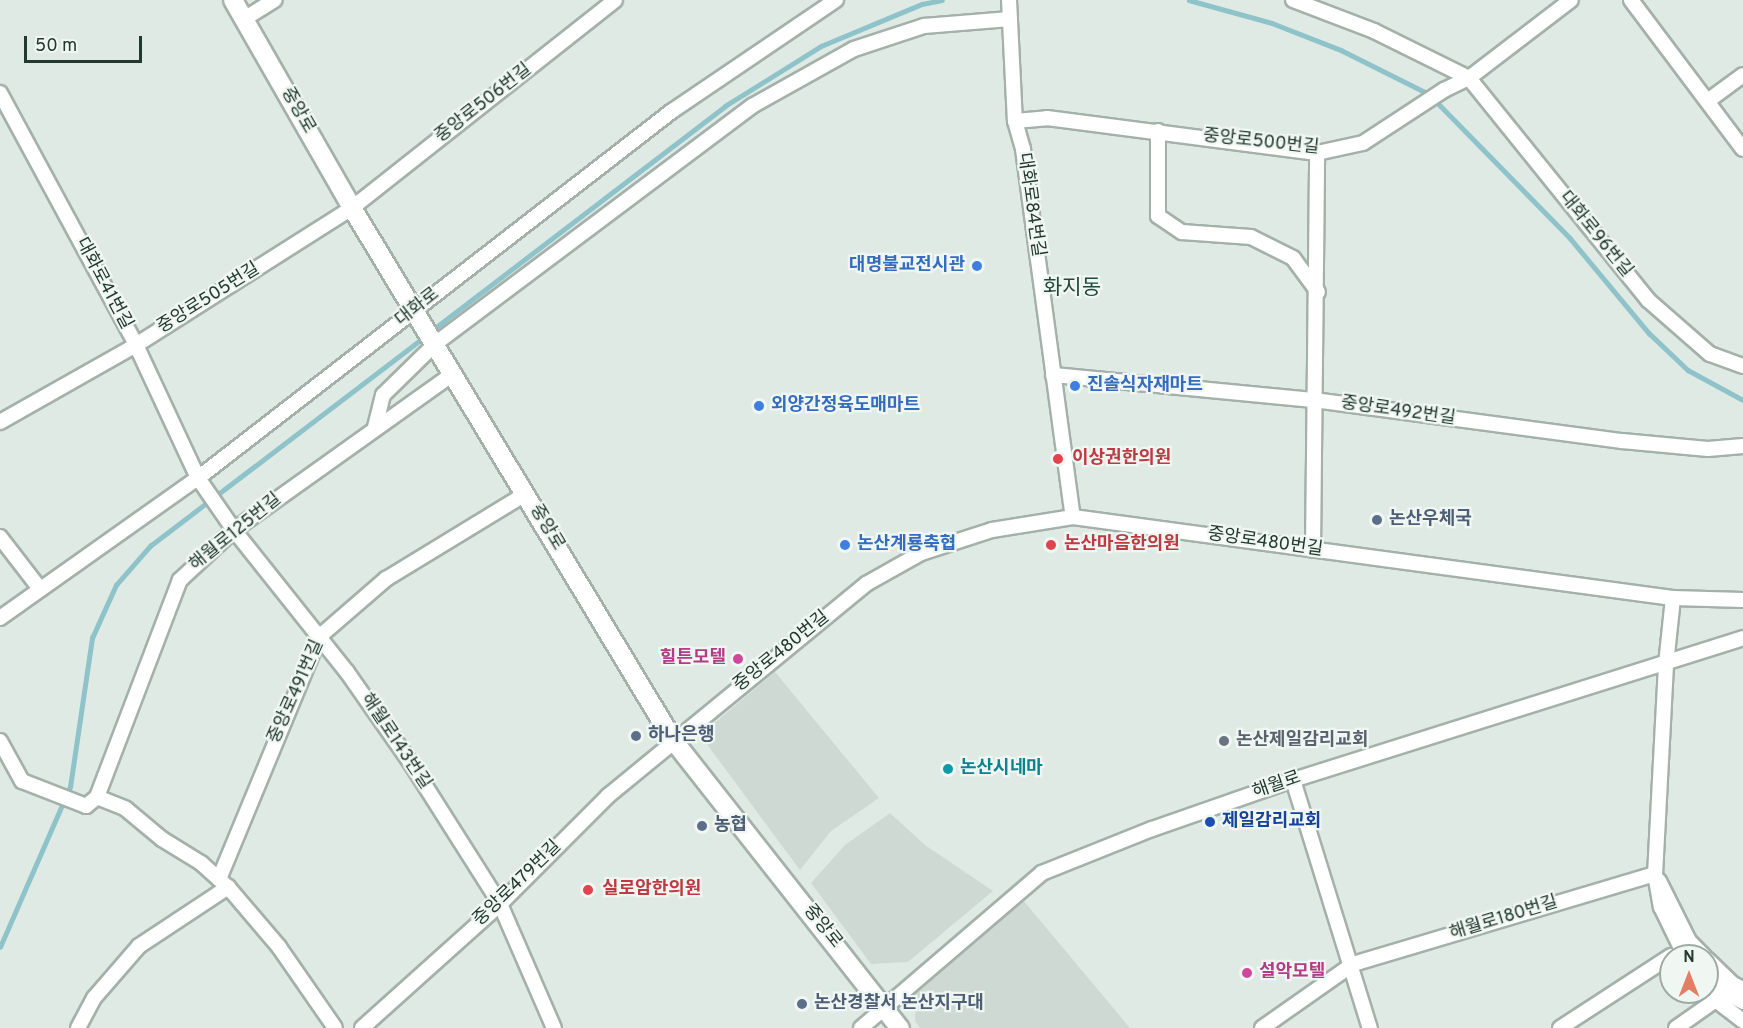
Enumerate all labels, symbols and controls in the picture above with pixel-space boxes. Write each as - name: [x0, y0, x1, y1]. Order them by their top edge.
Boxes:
- scale bar: [27, 24, 146, 62]
- text: 50 m: [35, 35, 77, 58]
- street label: 중앙로506번길: [432, 60, 536, 148]
- street label: 중앙로: [275, 84, 319, 138]
- street label: 중앙로500번길: [1202, 126, 1320, 160]
- street label: 대화로84번길: [1012, 152, 1048, 258]
- street label: 대화로96번길: [1554, 188, 1636, 282]
- street label: 대화로41번길: [70, 234, 136, 334]
- place label: 대명불교전시관: [849, 255, 965, 277]
- street label: 중앙로505번길: [154, 259, 264, 339]
- marker: 대명불교전시관: [970, 259, 984, 273]
- district label: 화지동: [1043, 276, 1101, 302]
- street label: 대화로: [392, 284, 444, 332]
- place label: 진솔식자재마트: [1087, 375, 1203, 397]
- marker: 진솔식자재마트: [1068, 379, 1082, 393]
- street label: 중앙로492번길: [1339, 393, 1457, 431]
- place label: 외양간정육도매마트: [771, 395, 920, 417]
- marker: 외양간정육도매마트: [752, 399, 766, 413]
- place label: 이상권한의원: [1072, 448, 1171, 470]
- marker: 이상권한의원: [1049, 450, 1067, 468]
- street label: 해월로125번길: [186, 489, 286, 577]
- street label: 중앙로: [524, 501, 568, 555]
- place label: 논산우체국: [1389, 509, 1472, 531]
- marker: 논산우체국: [1370, 513, 1384, 527]
- street label: 중앙로480번길: [1206, 524, 1324, 562]
- place label: 논산계룡축협: [857, 534, 956, 556]
- place label: 논산마음한의원: [1064, 534, 1180, 556]
- marker: 논산마음한의원: [1042, 536, 1060, 554]
- marker: 논산계룡축협: [838, 538, 852, 552]
- street label: 중앙로480번길: [730, 607, 834, 697]
- street label: 중앙로491번길: [265, 637, 329, 747]
- place label: 힐튼모텔: [660, 648, 726, 670]
- marker: 힐튼모텔: [731, 652, 745, 666]
- street label: 해월로143번길: [355, 690, 435, 794]
- place label: 하나은행: [648, 725, 714, 747]
- marker: 하나은행: [629, 729, 643, 743]
- place label: 논산제일감리교회: [1236, 730, 1368, 752]
- marker: 논산제일감리교회: [1217, 734, 1231, 748]
- place label: 논산시네마: [960, 758, 1043, 780]
- marker: 논산시네마: [941, 762, 955, 776]
- street label: 해월로: [1250, 768, 1304, 804]
- place label: 제일감리교회: [1222, 811, 1321, 833]
- place label: 농협: [714, 815, 747, 837]
- marker: 제일감리교회: [1203, 815, 1217, 829]
- marker: 농협: [695, 819, 709, 833]
- street label: 중앙로479번길: [470, 837, 566, 931]
- place label: 실로암한의원: [602, 879, 701, 901]
- marker: 실로암한의원: [579, 881, 597, 899]
- street label: 해월로180번길: [1447, 892, 1561, 946]
- street label: 중앙로: [798, 901, 846, 953]
- north arrow: [1659, 944, 1719, 1004]
- text: N: [1683, 948, 1695, 968]
- place label: 설악모텔: [1259, 962, 1325, 984]
- marker: 설악모텔: [1240, 966, 1254, 980]
- place label: 논산경찰서 논산지구대: [814, 993, 984, 1015]
- marker: 논산경찰서 논산지구대: [795, 997, 809, 1011]

